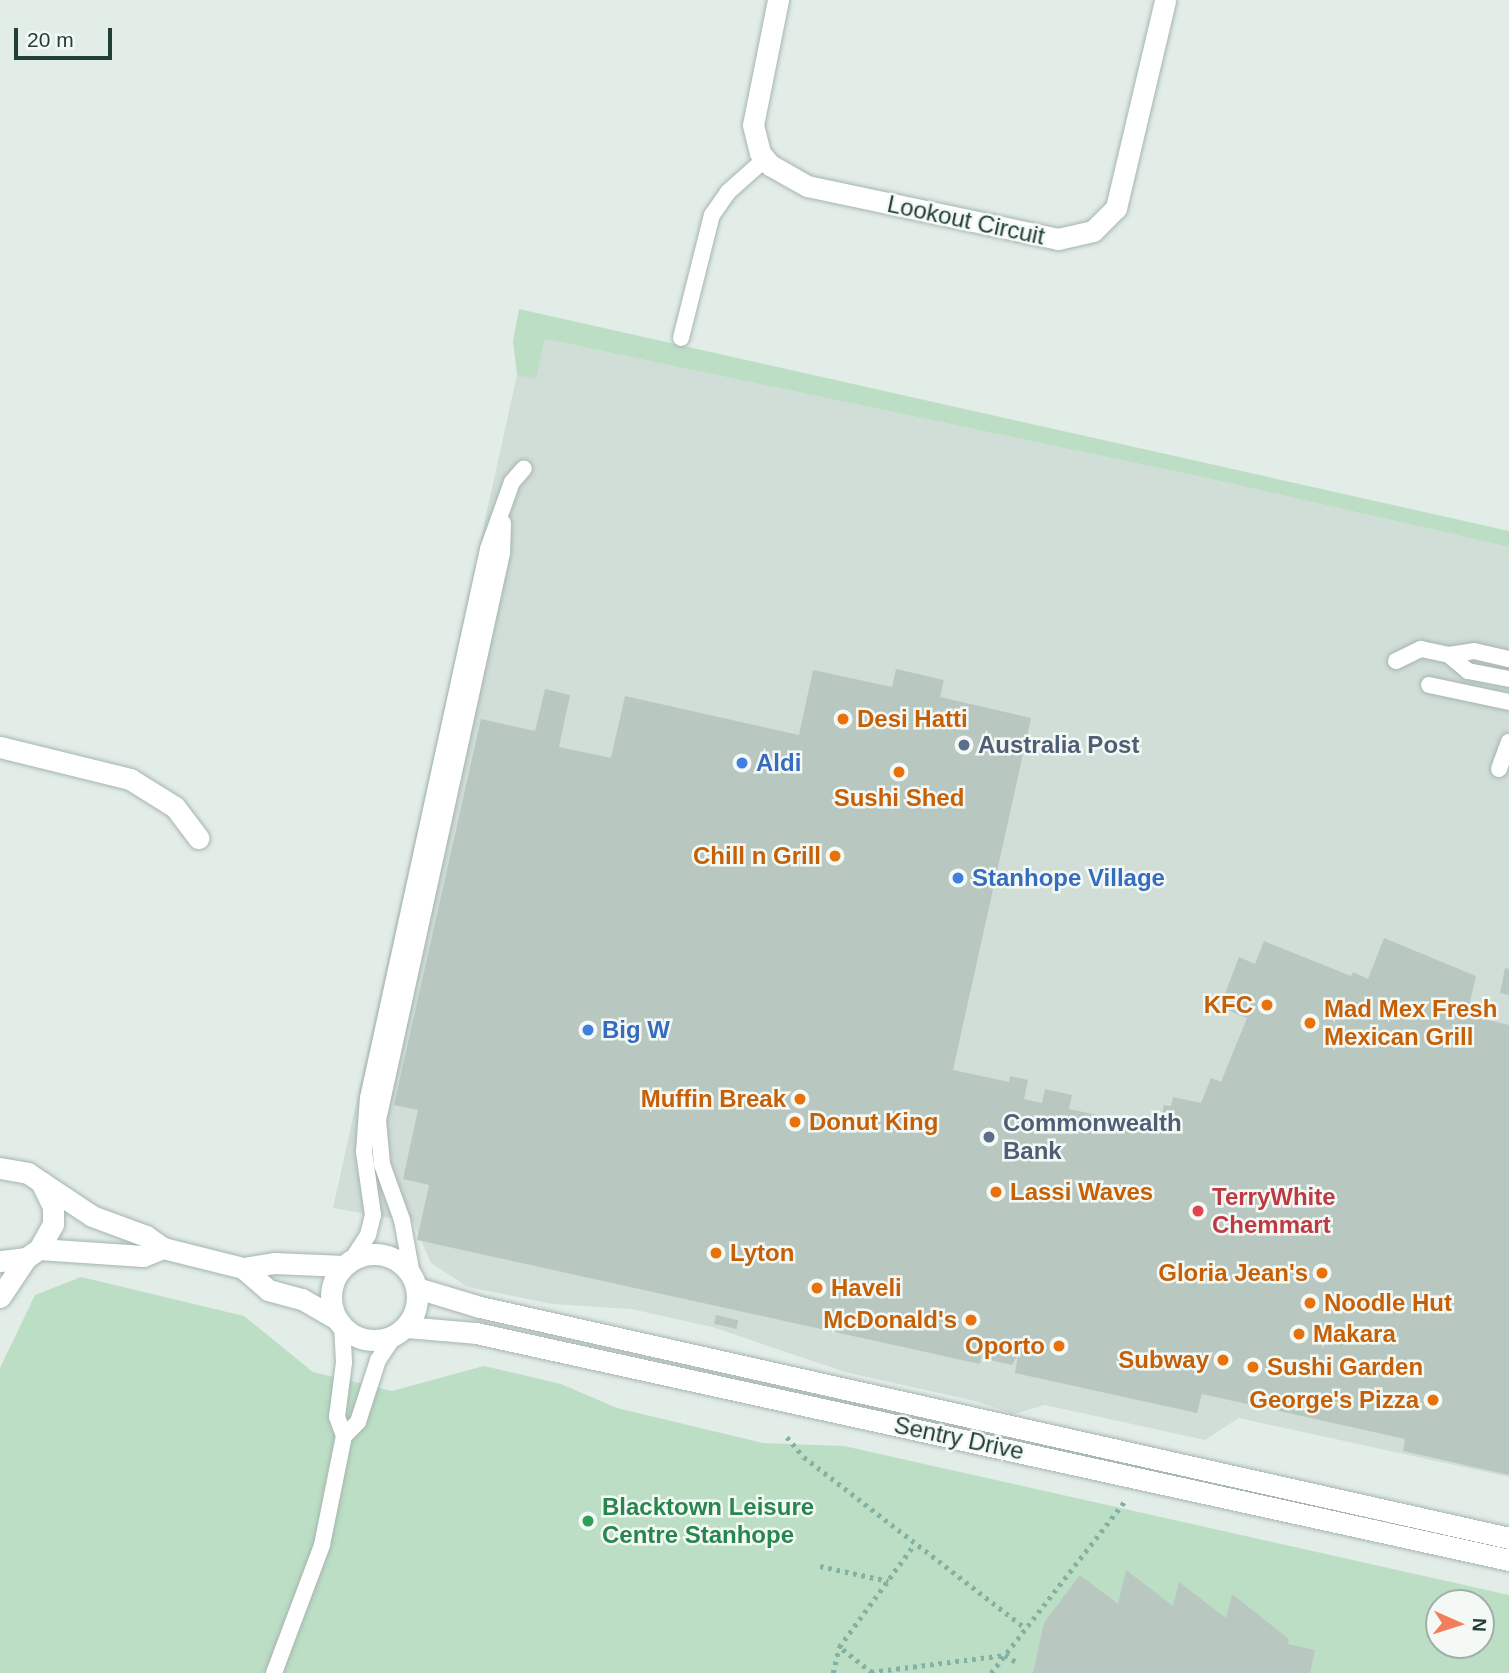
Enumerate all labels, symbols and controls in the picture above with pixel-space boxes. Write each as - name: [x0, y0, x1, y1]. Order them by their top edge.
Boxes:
- scale bar: [18, 14, 116, 58]
- text: 20 m: [27, 28, 74, 51]
- street label: Lookout Circuit: [885, 189, 1047, 251]
- place label: Desi Hatti: [857, 705, 968, 733]
- marker: Desi Hatti: [835, 711, 851, 727]
- place label: Australia Post: [978, 731, 1139, 759]
- marker: Australia Post: [956, 737, 972, 753]
- place label: Aldi: [756, 749, 801, 777]
- marker: Aldi: [734, 755, 750, 771]
- marker: Sushi Shed: [891, 764, 907, 780]
- place label: Sushi Shed: [834, 784, 964, 812]
- place label: Chill n Grill: [693, 842, 821, 870]
- marker: Chill n Grill: [827, 848, 843, 864]
- place label: Stanhope Village: [972, 864, 1165, 892]
- marker: Stanhope Village: [950, 870, 966, 886]
- place label: KFC: [1204, 991, 1253, 1019]
- place label: Mad Mex Fresh Mexican Grill: [1324, 995, 1497, 1051]
- marker: KFC: [1259, 997, 1275, 1013]
- marker: Mad Mex Fresh Mexican Grill: [1302, 1015, 1318, 1031]
- place label: Big W: [602, 1016, 670, 1044]
- marker: Big W: [580, 1022, 596, 1038]
- place label: Muffin Break: [641, 1085, 786, 1113]
- marker: Muffin Break: [792, 1091, 808, 1107]
- place label: Donut King: [809, 1108, 938, 1136]
- place label: Commonwealth Bank: [1003, 1109, 1182, 1165]
- marker: Donut King: [787, 1114, 803, 1130]
- marker: Commonwealth Bank: [981, 1129, 997, 1145]
- place label: Lassi Waves: [1010, 1178, 1153, 1206]
- place label: TerryWhite Chemmart: [1212, 1183, 1336, 1239]
- marker: Lassi Waves: [988, 1184, 1004, 1200]
- marker: TerryWhite Chemmart: [1190, 1203, 1206, 1219]
- place label: Lyton: [730, 1239, 794, 1267]
- marker: Lyton: [708, 1245, 724, 1261]
- place label: Gloria Jean's: [1158, 1259, 1308, 1287]
- marker: Gloria Jean's: [1314, 1265, 1330, 1281]
- place label: Haveli: [831, 1274, 902, 1302]
- marker: Haveli: [809, 1280, 825, 1296]
- place label: Noodle Hut: [1324, 1289, 1452, 1317]
- marker: Noodle Hut: [1302, 1295, 1318, 1311]
- place label: McDonald's: [823, 1306, 957, 1334]
- marker: McDonald's: [963, 1312, 979, 1328]
- place label: Makara: [1313, 1320, 1396, 1348]
- marker: Makara: [1291, 1326, 1307, 1342]
- place label: Oporto: [965, 1332, 1045, 1360]
- marker: Oporto: [1051, 1338, 1067, 1354]
- place label: Subway: [1118, 1346, 1209, 1374]
- marker: Subway: [1215, 1352, 1231, 1368]
- place label: Sushi Garden: [1267, 1353, 1423, 1381]
- marker: Sushi Garden: [1245, 1359, 1261, 1375]
- place label: George's Pizza: [1249, 1386, 1419, 1414]
- marker: George's Pizza: [1425, 1392, 1441, 1408]
- street label: Sentry Drive: [891, 1410, 1027, 1466]
- place label: Blacktown Leisure Centre Stanhope: [602, 1493, 814, 1549]
- marker: Blacktown Leisure Centre Stanhope: [580, 1513, 596, 1529]
- north arrow: [1425, 1589, 1495, 1659]
- text: N: [1469, 1618, 1490, 1632]

